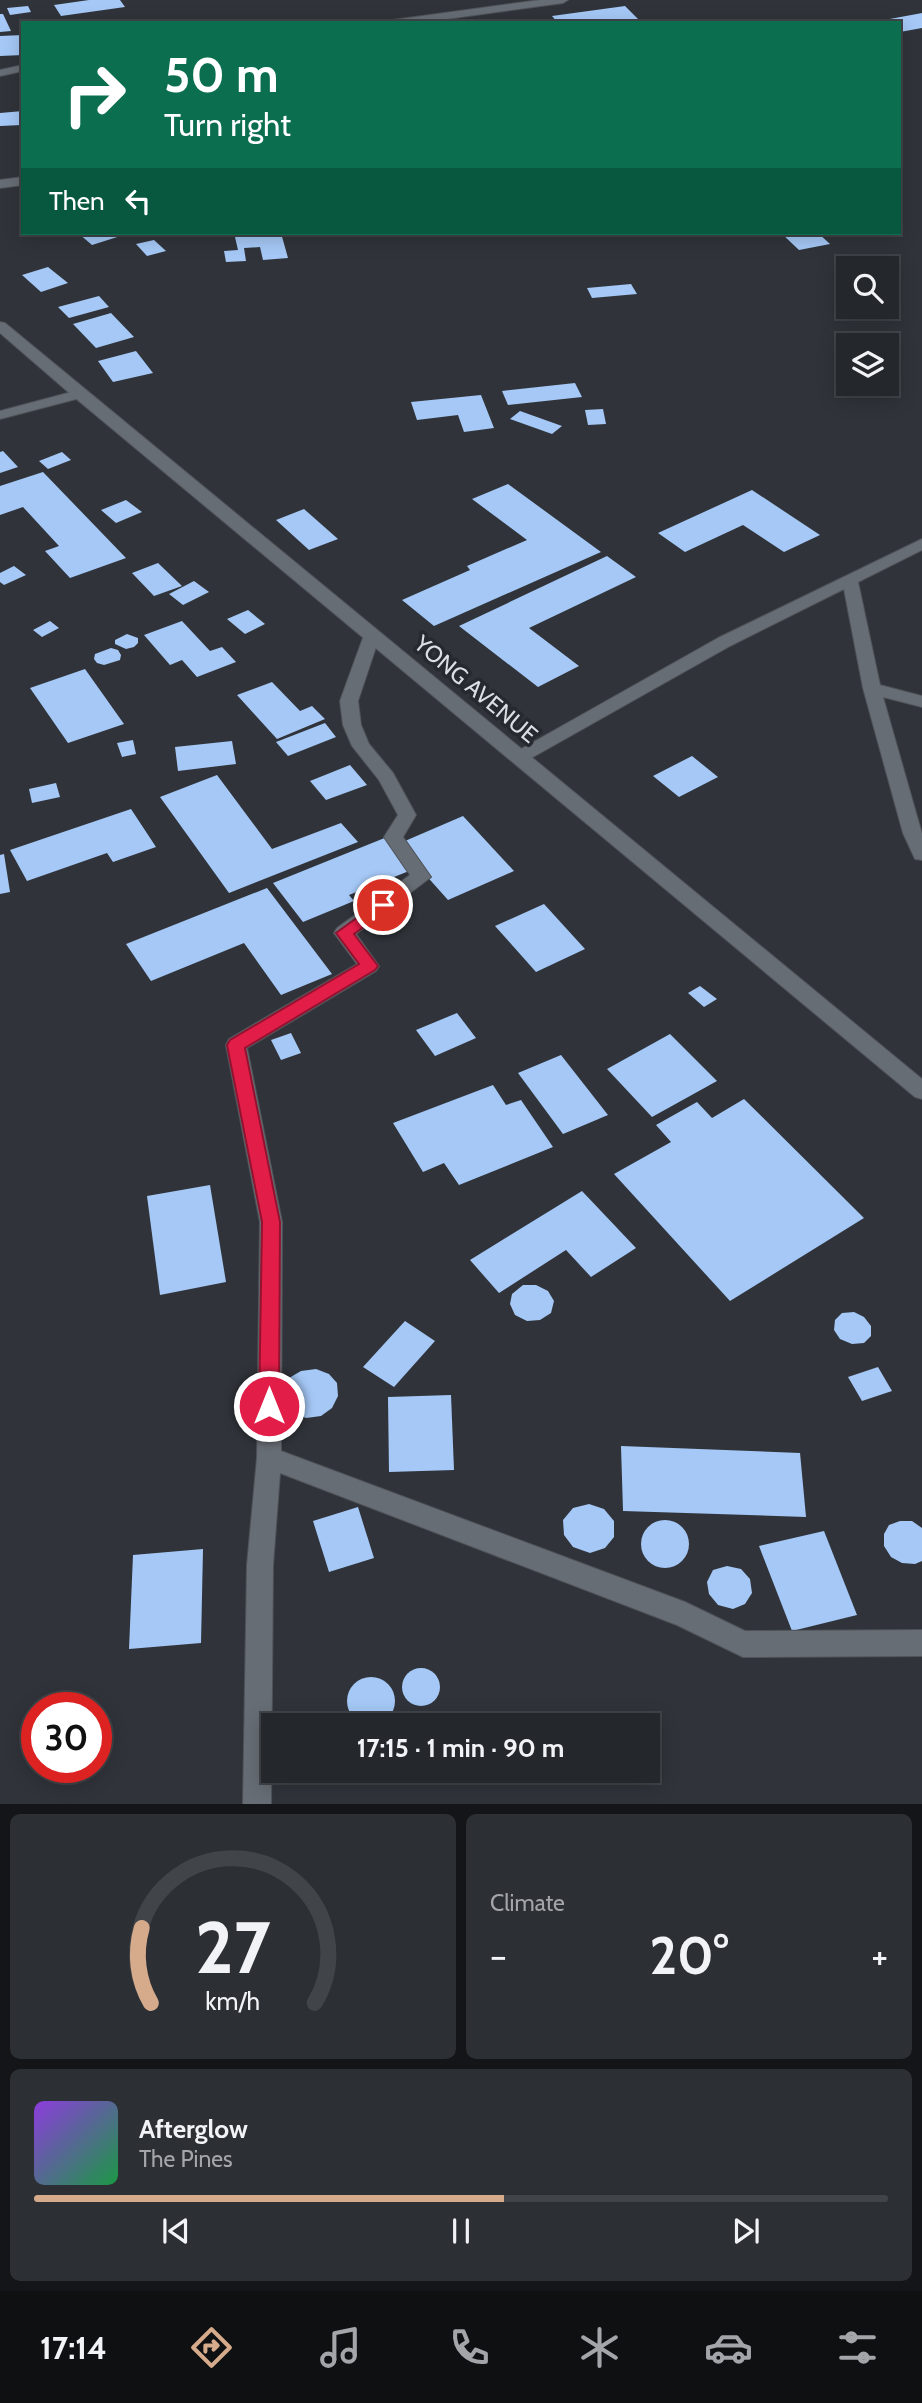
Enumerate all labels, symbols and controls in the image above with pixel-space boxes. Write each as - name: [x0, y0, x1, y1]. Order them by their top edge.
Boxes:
- text: 50 m: [164, 45, 279, 104]
- icon: right: [49, 49, 140, 140]
- text: Turn right: [164, 105, 291, 144]
- icon: left: [119, 182, 157, 220]
- text: Then: [49, 185, 105, 217]
- map controls: [836, 256, 899, 396]
- button: search: [836, 256, 899, 319]
- button: layers: [836, 333, 899, 396]
- street label: YONG AVENUE: [408, 629, 543, 749]
- pin: [353, 875, 413, 935]
- icon: arrive: [364, 886, 402, 924]
- position arrow: [232, 1369, 306, 1443]
- speed limit sign: 30: [21, 1692, 112, 1783]
- text: 17:15 · 1 min · 90 m: [357, 1732, 564, 1764]
- text: Climate: [490, 1889, 565, 1917]
- text: 27: [195, 1903, 271, 1991]
- text: 20°: [649, 1924, 729, 1987]
- text: −: [490, 1932, 507, 1979]
- text: +: [871, 1932, 888, 1979]
- text: km/h: [206, 1985, 260, 2015]
- text: Afterglow: [139, 2113, 248, 2145]
- text: The Pines: [139, 2145, 233, 2173]
- icon: previous: [157, 2212, 195, 2250]
- icon: pause: [442, 2212, 480, 2250]
- icon: next: [727, 2212, 765, 2250]
- icon: directions: [187, 2323, 236, 2372]
- icon: music: [316, 2323, 365, 2372]
- icon: phone: [445, 2323, 494, 2372]
- icon: climate: [575, 2323, 624, 2372]
- icon: car: [704, 2323, 753, 2372]
- icon: filters: [833, 2323, 882, 2372]
- text: 17:14: [40, 2328, 107, 2367]

